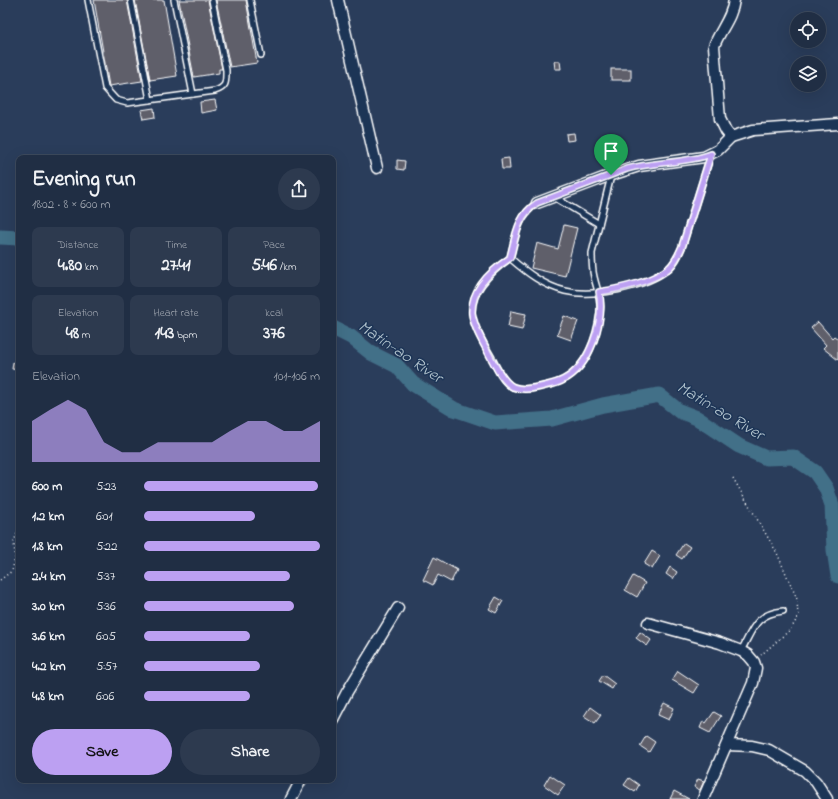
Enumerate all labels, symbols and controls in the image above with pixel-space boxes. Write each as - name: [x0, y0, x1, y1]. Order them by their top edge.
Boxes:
- map controls: [790, 12, 826, 92]
- button: locate: [790, 12, 826, 48]
- button: layers: [790, 56, 826, 92]
- pin: [594, 134, 628, 175]
- icon: arrive: [600, 140, 622, 162]
- text: Evening run: [32, 164, 136, 196]
- button: share: [278, 168, 320, 210]
- text: 18:02 · 8 × 600 m: [32, 195, 111, 214]
- text: Distance: [58, 237, 98, 253]
- text: Time: [165, 237, 187, 253]
- text: Pace: [263, 237, 285, 253]
- text: 4.80: [58, 253, 82, 278]
- text: 27:41: [161, 253, 191, 278]
- text: 5:46: [251, 253, 277, 278]
- text: km: [82, 259, 98, 275]
- text: /km: [277, 259, 297, 275]
- text: Elevation: [58, 305, 98, 321]
- text: Heart rate: [153, 305, 199, 321]
- text: kcal: [265, 305, 283, 321]
- water label: Matin-ao River: [353, 315, 450, 391]
- text: 48: [66, 321, 79, 346]
- text: 143: [155, 321, 174, 346]
- text: 376: [263, 321, 285, 346]
- text: m: [79, 327, 90, 343]
- text: bpm: [174, 327, 197, 343]
- text: Elevation: [32, 367, 80, 386]
- text: 101–106 m: [274, 367, 320, 386]
- water label: Matin-ao River: [672, 375, 771, 449]
- text: 600 m: [32, 477, 62, 496]
- text: 5:23: [96, 477, 116, 496]
- text: 1.2 km: [32, 507, 64, 526]
- text: 6:01: [96, 507, 113, 526]
- text: 1.8 km: [32, 537, 63, 556]
- text: 5:22: [96, 537, 117, 556]
- text: 2.4 km: [32, 567, 66, 586]
- text: 5:37: [96, 567, 115, 586]
- text: 3.0 km: [32, 597, 65, 616]
- text: 5:36: [96, 597, 116, 616]
- text: 3.6 km: [32, 627, 65, 646]
- text: 6:05: [96, 627, 116, 646]
- text: 4.2 km: [32, 657, 66, 676]
- text: 5:57: [96, 657, 117, 676]
- text: 4.8 km: [32, 687, 64, 706]
- text: 6:06: [96, 687, 114, 706]
- button: Save: [32, 729, 172, 775]
- button: Share: [180, 729, 320, 775]

